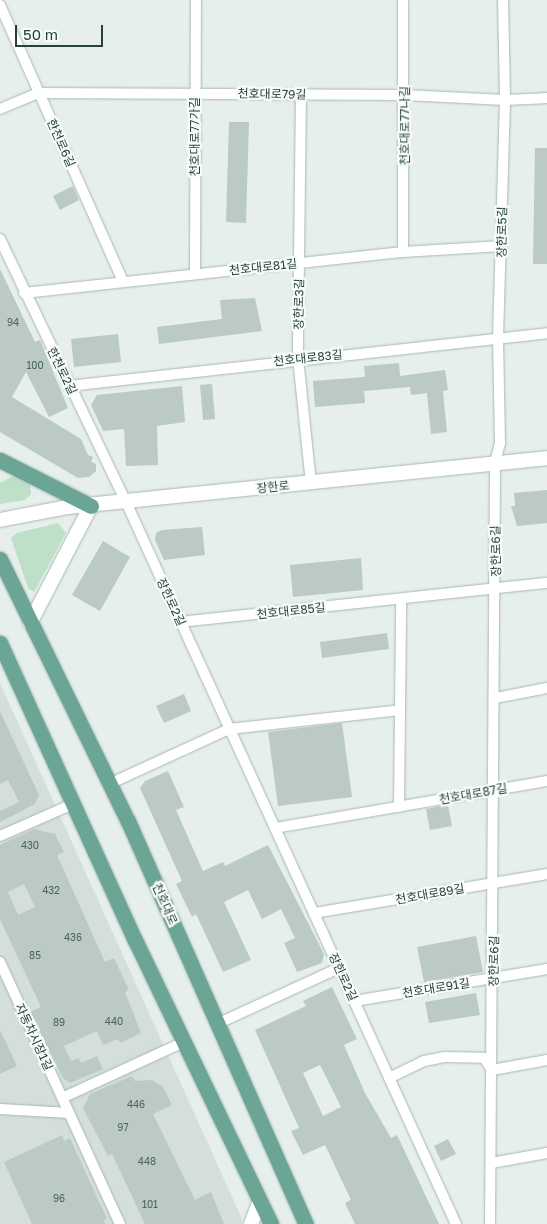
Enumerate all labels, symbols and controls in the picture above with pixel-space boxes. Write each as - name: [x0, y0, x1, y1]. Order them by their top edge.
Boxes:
- scale bar: [18, 15, 105, 47]
- text: 50 m: [23, 25, 58, 43]
- street label: 천호대로79길: [237, 86, 307, 102]
- street label: 천호대로77나길: [398, 87, 412, 165]
- street label: 천호대로77가길: [188, 98, 202, 176]
- street label: 한천로6길: [44, 117, 78, 169]
- street label: 장한로5길: [494, 206, 510, 258]
- street label: 천호대로81길: [228, 256, 298, 278]
- street label: 장한로3길: [291, 278, 307, 330]
- house number: 94: [7, 317, 19, 329]
- street label: 한천로2길: [44, 345, 80, 397]
- street label: 천호대로83길: [273, 347, 343, 369]
- house number: 100: [26, 360, 44, 372]
- street label: 장한로: [256, 478, 290, 496]
- street label: 장한로6길: [488, 525, 504, 577]
- street label: 장한로2길: [154, 576, 188, 628]
- street label: 천호대로85길: [256, 600, 326, 622]
- street label: 천호대로87길: [438, 781, 508, 807]
- house number: 430: [21, 840, 39, 852]
- street label: 천호대로: [149, 881, 181, 927]
- street label: 천호대로89길: [394, 881, 466, 907]
- house number: 432: [42, 885, 60, 897]
- house number: 436: [64, 932, 82, 944]
- street label: 장한로6길: [486, 935, 502, 987]
- house number: 85: [29, 950, 41, 962]
- street label: 장한로2길: [326, 951, 360, 1003]
- street label: 천호대로91길: [401, 976, 471, 1000]
- street label: 자동차시장1길: [12, 1001, 56, 1073]
- house number: 440: [105, 1016, 123, 1028]
- house number: 89: [53, 1017, 65, 1029]
- house number: 446: [127, 1099, 145, 1111]
- house number: 97: [117, 1122, 129, 1134]
- house number: 448: [138, 1156, 156, 1168]
- house number: 96: [53, 1193, 65, 1205]
- house number: 101: [142, 1199, 158, 1211]

